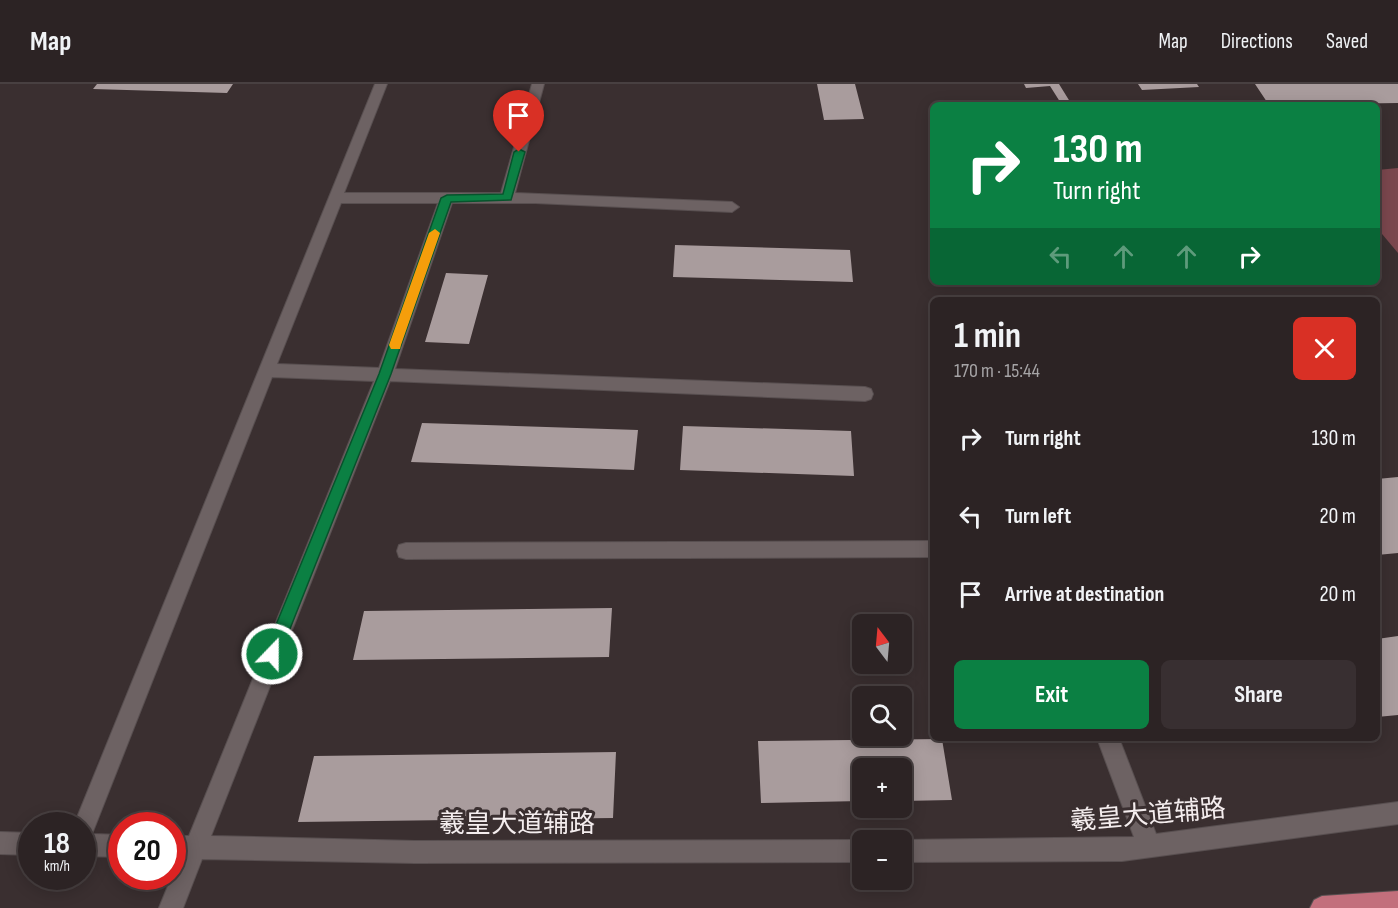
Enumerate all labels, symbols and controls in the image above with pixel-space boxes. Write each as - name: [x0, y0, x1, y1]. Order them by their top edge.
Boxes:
- text: Map: [30, 25, 71, 58]
- text: Map: [1158, 29, 1188, 54]
- text: Directions: [1221, 29, 1293, 54]
- text: Saved: [1326, 29, 1368, 54]
- pin: [493, 90, 544, 152]
- icon: arrive: [502, 99, 535, 132]
- text: 130 m: [1053, 124, 1143, 175]
- icon: right: [954, 126, 1032, 204]
- text: Turn right: [1053, 175, 1140, 207]
- icon: left: [1044, 240, 1077, 273]
- icon: ahead: [1107, 240, 1140, 273]
- icon: ahead: [1170, 240, 1203, 273]
- icon: right: [1233, 240, 1266, 273]
- text: 1 min: [954, 315, 1021, 358]
- button: close: [1293, 317, 1356, 380]
- text: 170 m · 15:44: [954, 359, 1040, 383]
- icon: right: [954, 422, 987, 455]
- text: Turn right: [1005, 425, 1081, 452]
- text: 130 m: [1312, 425, 1356, 452]
- icon: left: [954, 500, 987, 533]
- text: Turn left: [1005, 503, 1071, 530]
- text: 20 m: [1320, 503, 1356, 530]
- icon: arrive: [954, 578, 987, 611]
- text: Arrive at destination: [1005, 581, 1164, 608]
- text: 20 m: [1320, 581, 1356, 608]
- north arrow: [852, 614, 912, 674]
- map controls: [852, 614, 912, 890]
- position arrow: [240, 622, 304, 686]
- button: Exit: [954, 660, 1149, 729]
- button: Share: [1161, 660, 1356, 729]
- button: search: [852, 686, 912, 746]
- button: +: [852, 758, 912, 818]
- street label: 羲皇大道辅路: [1069, 793, 1227, 838]
- street label: 羲皇大道辅路: [439, 809, 595, 840]
- speed limit sign: 20: [108, 812, 186, 890]
- text: 18: [44, 826, 70, 862]
- button: −: [852, 830, 912, 890]
- text: km/h: [44, 857, 70, 876]

